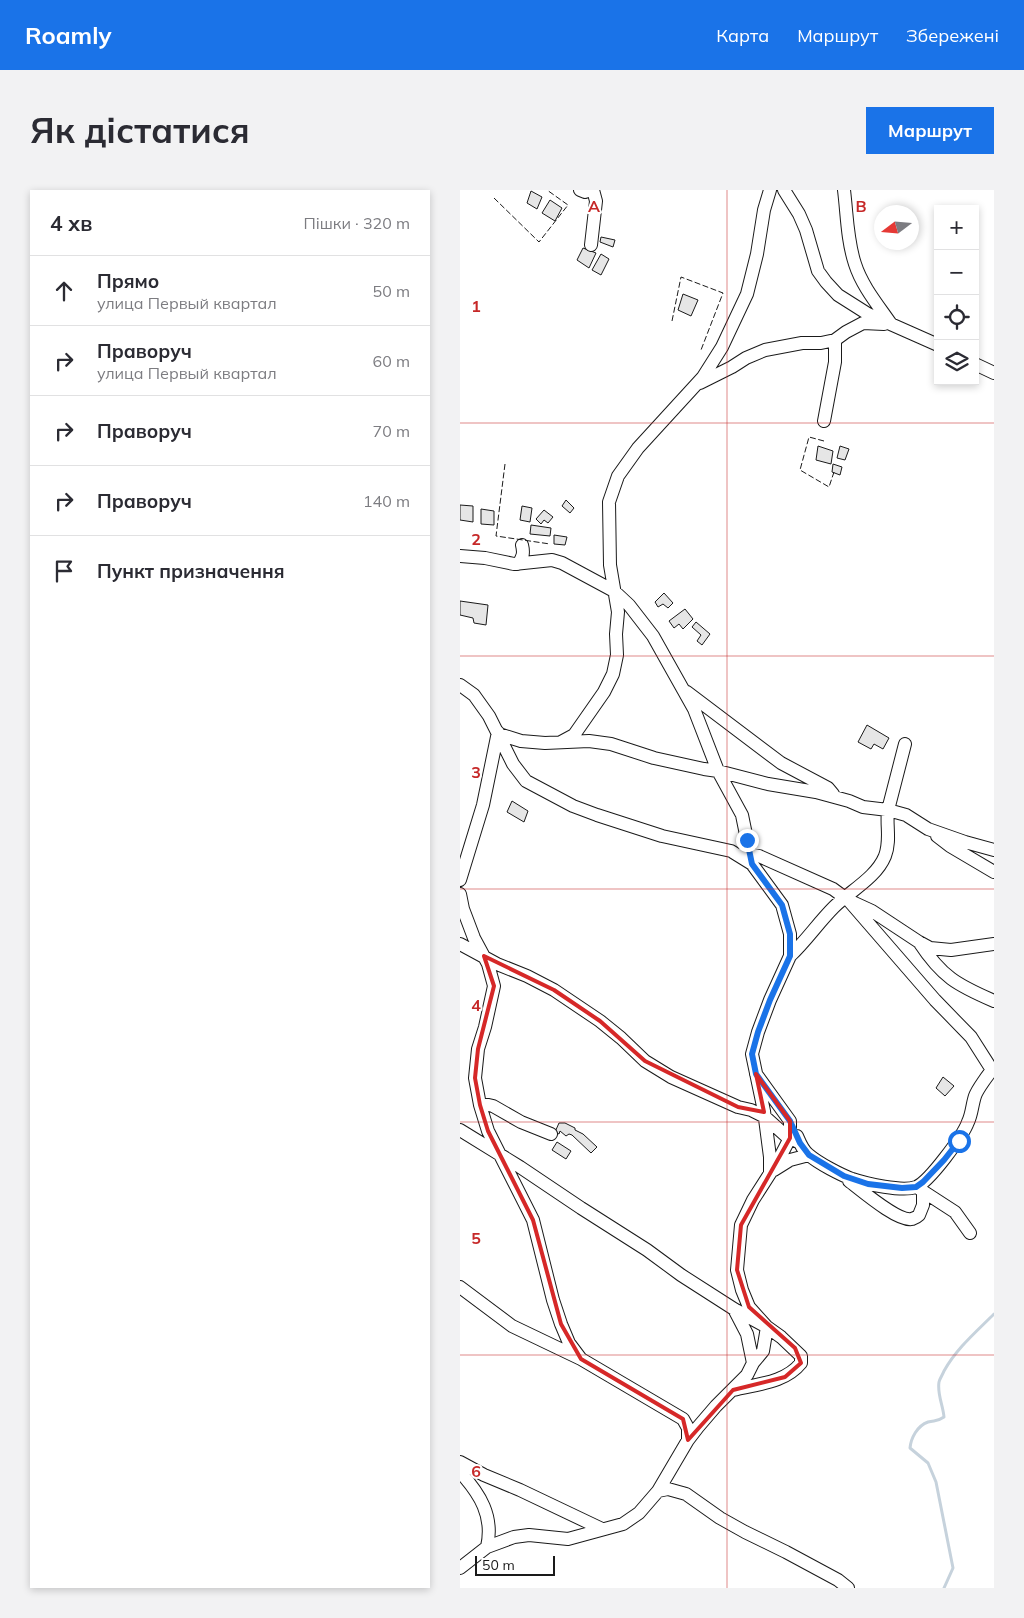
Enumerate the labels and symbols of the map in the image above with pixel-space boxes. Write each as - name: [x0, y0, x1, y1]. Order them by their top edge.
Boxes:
- text: A: [588, 196, 600, 216]
- text: B: [855, 196, 867, 216]
- north arrow: [874, 205, 919, 250]
- text: 1: [471, 296, 481, 316]
- text: 2: [471, 529, 481, 549]
- text: 3: [471, 762, 481, 782]
- route end: [736, 829, 759, 852]
- text: 4: [471, 995, 481, 1015]
- route start: [948, 1130, 971, 1153]
- text: 5: [471, 1228, 481, 1248]
- text: 6: [471, 1461, 481, 1481]
- scale bar: [475, 1553, 555, 1576]

